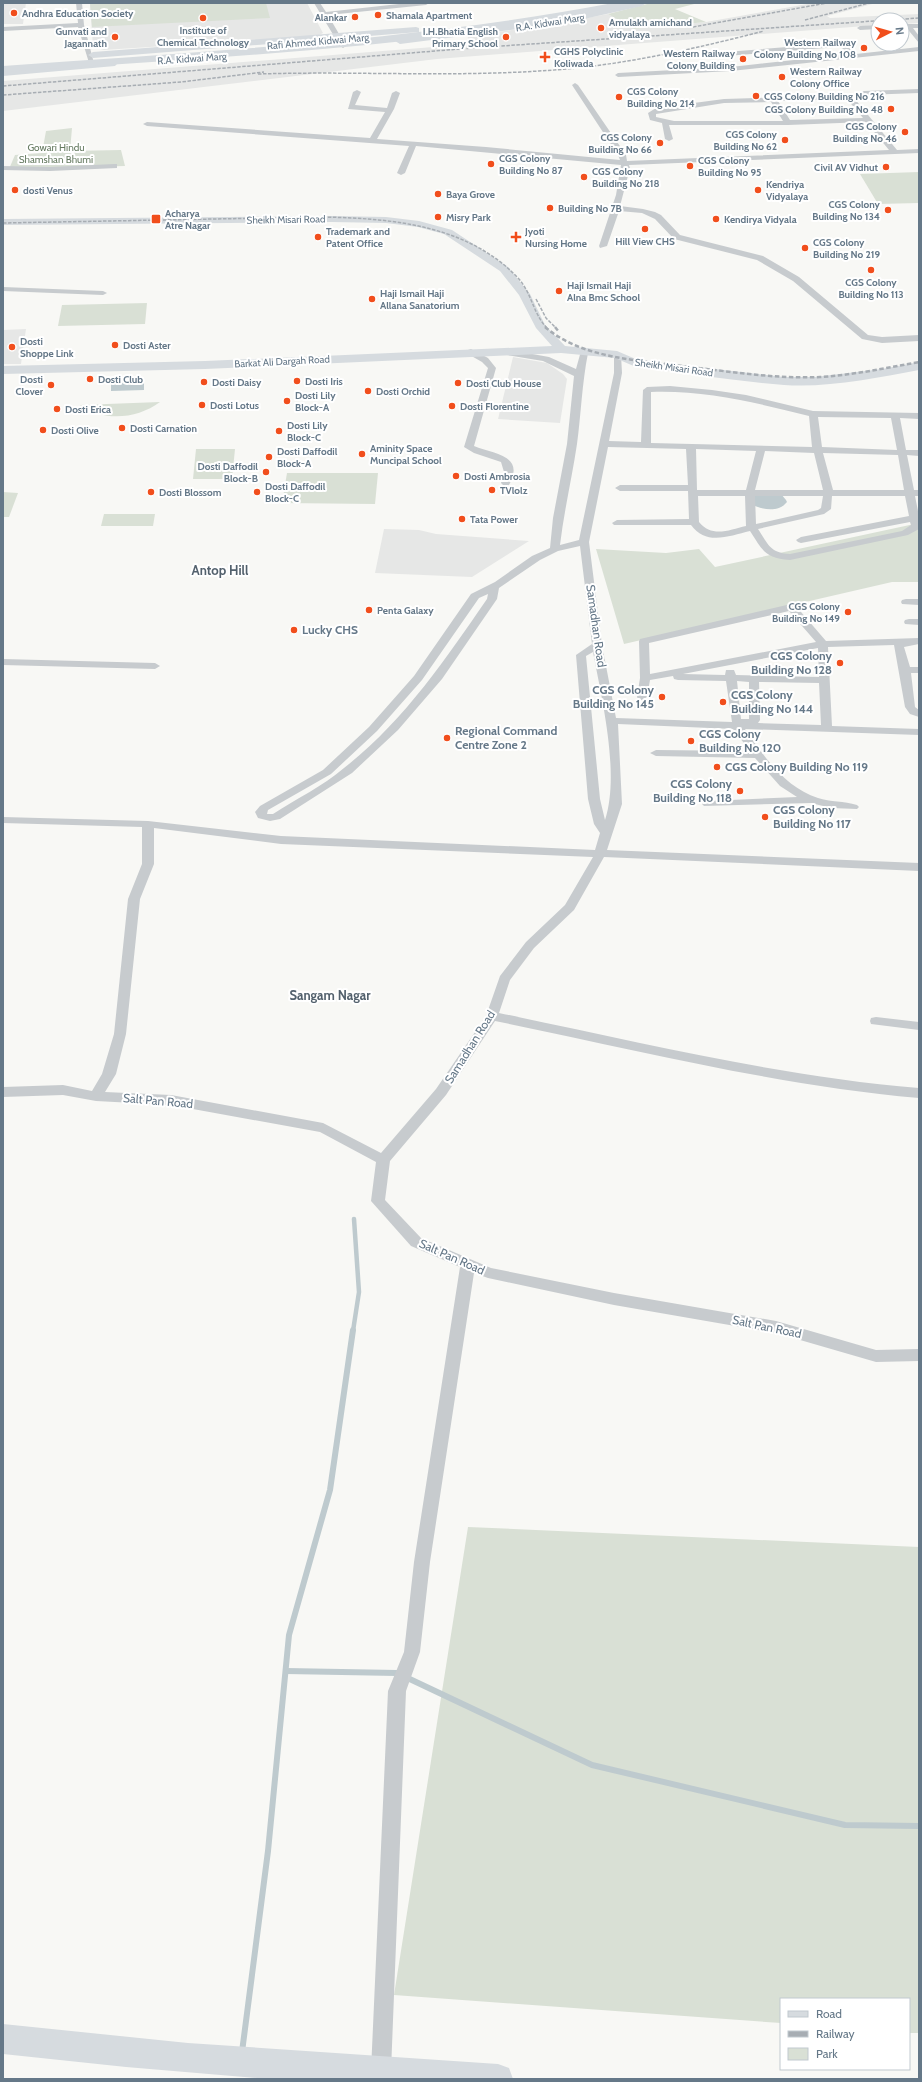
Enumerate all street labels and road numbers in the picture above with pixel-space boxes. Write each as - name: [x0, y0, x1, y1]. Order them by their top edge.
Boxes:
- street label: R.A. Kidwai Marg: [515, 10, 586, 34]
- street label: Rafi Ahmed Kidwai Marg: [266, 30, 371, 52]
- street label: R.A. Kidwai Marg: [157, 50, 228, 67]
- street label: Sheikh Misari Road: [246, 212, 326, 227]
- street label: Barkat Ali Dargah Road: [234, 353, 330, 370]
- street label: Sheikh Misari Road: [634, 356, 714, 379]
- street label: Samadhan Road: [583, 584, 610, 668]
- street label: Samadhan Road: [441, 1007, 498, 1086]
- street label: Salt Pan Road: [122, 1090, 194, 1111]
- street label: Salt Pan Road: [417, 1235, 487, 1278]
- street label: Salt Pan Road: [731, 1312, 803, 1341]

